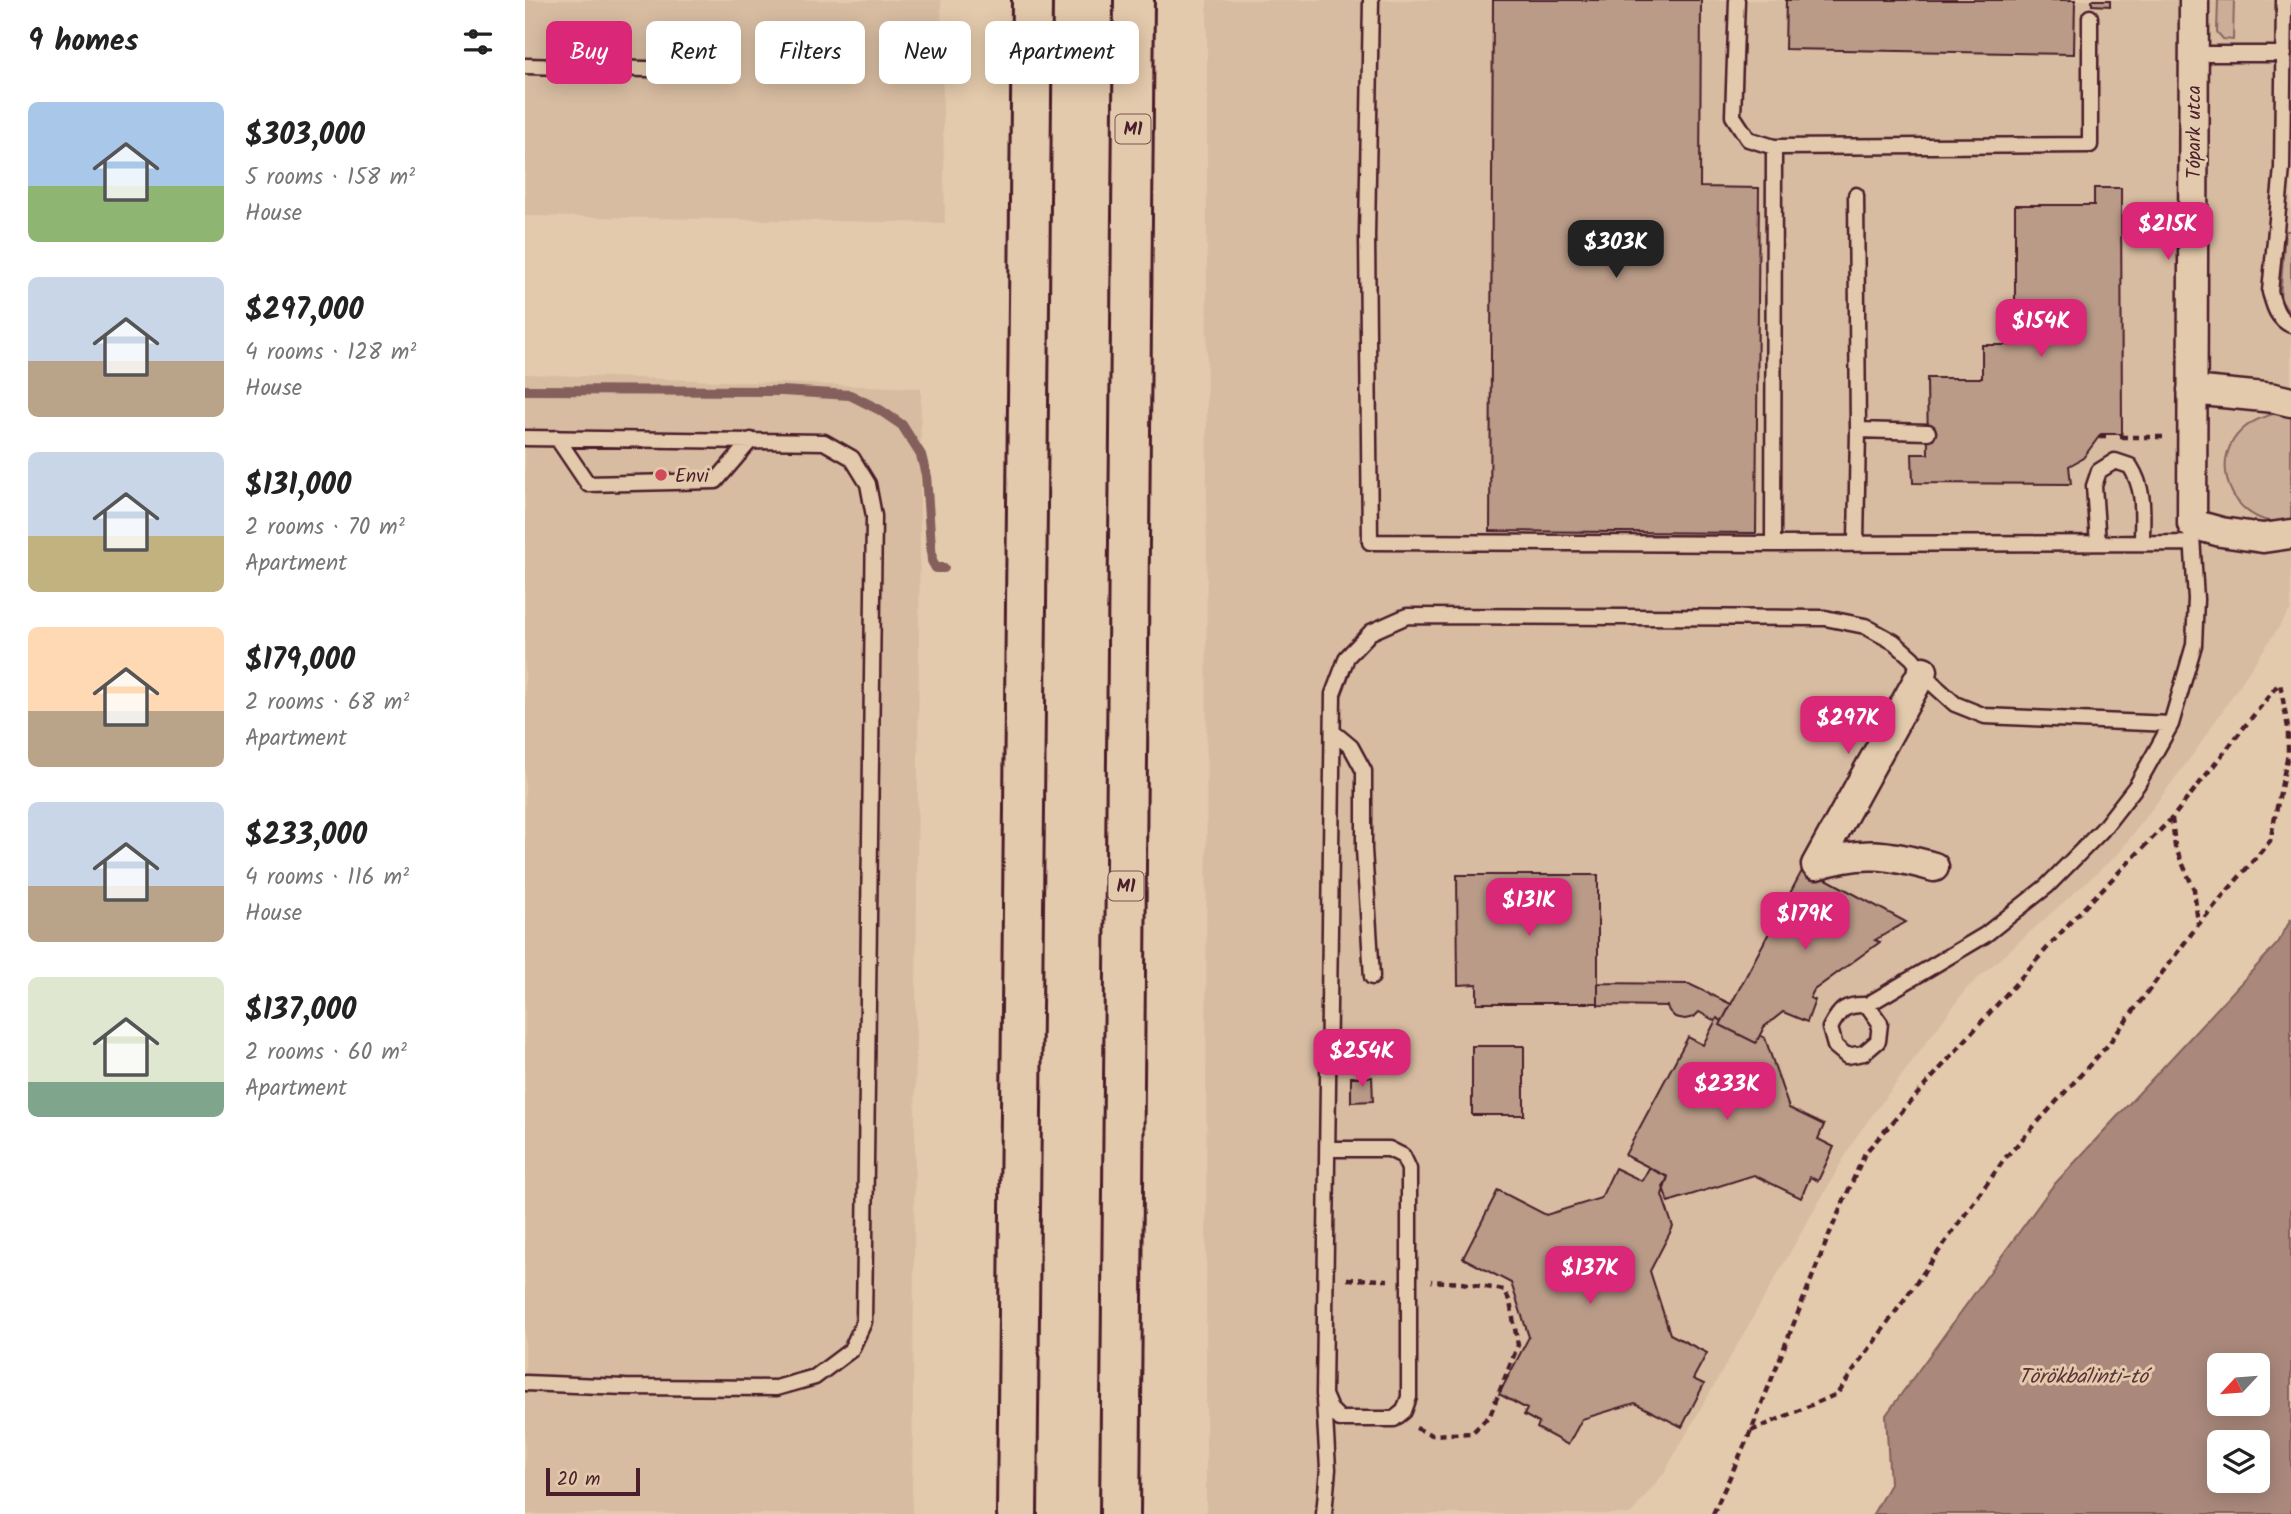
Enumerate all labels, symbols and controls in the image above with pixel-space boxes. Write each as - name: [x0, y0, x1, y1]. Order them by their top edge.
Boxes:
- text: 9 homes: [28, 18, 139, 66]
- chip: Buy: [546, 21, 632, 84]
- chip: Rent: [646, 21, 741, 84]
- chip: Filters: [755, 21, 865, 84]
- chip: New: [879, 21, 971, 84]
- chip: Apartment: [985, 21, 1139, 84]
- icon: filters: [459, 23, 497, 61]
- street label: Tópark utca: [2180, 85, 2210, 179]
- text: $303,000: [245, 112, 365, 160]
- road number: M1: [1115, 114, 1151, 144]
- icon: home: [84, 130, 168, 214]
- text: 5 rooms · 158 m²: [245, 160, 415, 196]
- text: House: [245, 196, 302, 232]
- pin: $215K: [2119, 202, 2217, 262]
- text: $215K: [2138, 207, 2198, 243]
- pin: $303K: [1567, 220, 1665, 280]
- text: $303K: [1584, 225, 1648, 261]
- text: $297,000: [245, 287, 364, 335]
- pin: $154K: [1992, 300, 2090, 359]
- text: $154K: [2012, 304, 2070, 340]
- icon: home: [84, 305, 168, 389]
- text: 4 rooms · 128 m²: [245, 335, 416, 371]
- text: House: [245, 371, 302, 407]
- text: $131,000: [245, 462, 351, 510]
- place label: Envi: [675, 462, 710, 492]
- marker: Envi: [653, 467, 669, 483]
- icon: home: [84, 480, 168, 564]
- text: 2 rooms · 70 m²: [245, 510, 405, 546]
- text: Apartment: [245, 546, 347, 582]
- text: $179,000: [245, 637, 355, 685]
- icon: home: [84, 655, 168, 739]
- text: 2 rooms · 68 m²: [245, 685, 409, 721]
- pin: $297K: [1799, 696, 1897, 756]
- text: $297K: [1816, 701, 1880, 737]
- text: Apartment: [245, 721, 347, 757]
- text: $233,000: [245, 812, 367, 860]
- icon: home: [84, 830, 168, 914]
- text: 4 rooms · 116 m²: [245, 860, 409, 896]
- road number: M1: [1109, 872, 1143, 900]
- pin: $131K: [1480, 878, 1578, 938]
- text: $131K: [1502, 883, 1556, 919]
- pin: $179K: [1756, 892, 1854, 952]
- text: House: [245, 896, 302, 932]
- text: $179K: [1777, 897, 1833, 933]
- text: $137,000: [245, 987, 356, 1035]
- icon: home: [84, 1005, 168, 1089]
- pin: $254K: [1313, 1030, 1411, 1089]
- text: $254K: [1329, 1034, 1395, 1070]
- text: 2 rooms · 60 m²: [245, 1035, 407, 1071]
- pin: $233K: [1678, 1062, 1776, 1122]
- text: $233K: [1694, 1067, 1760, 1103]
- text: Apartment: [245, 1071, 347, 1107]
- pin: $137K: [1541, 1246, 1639, 1306]
- text: $137K: [1561, 1251, 1619, 1287]
- north arrow: [2207, 1353, 2270, 1416]
- map controls: [2207, 1353, 2270, 1493]
- water label: Törökbálinti-tó: [2018, 1361, 2152, 1394]
- button: layers: [2207, 1430, 2270, 1493]
- scale bar: [546, 1465, 641, 1497]
- text: 20 m: [557, 1465, 600, 1495]

